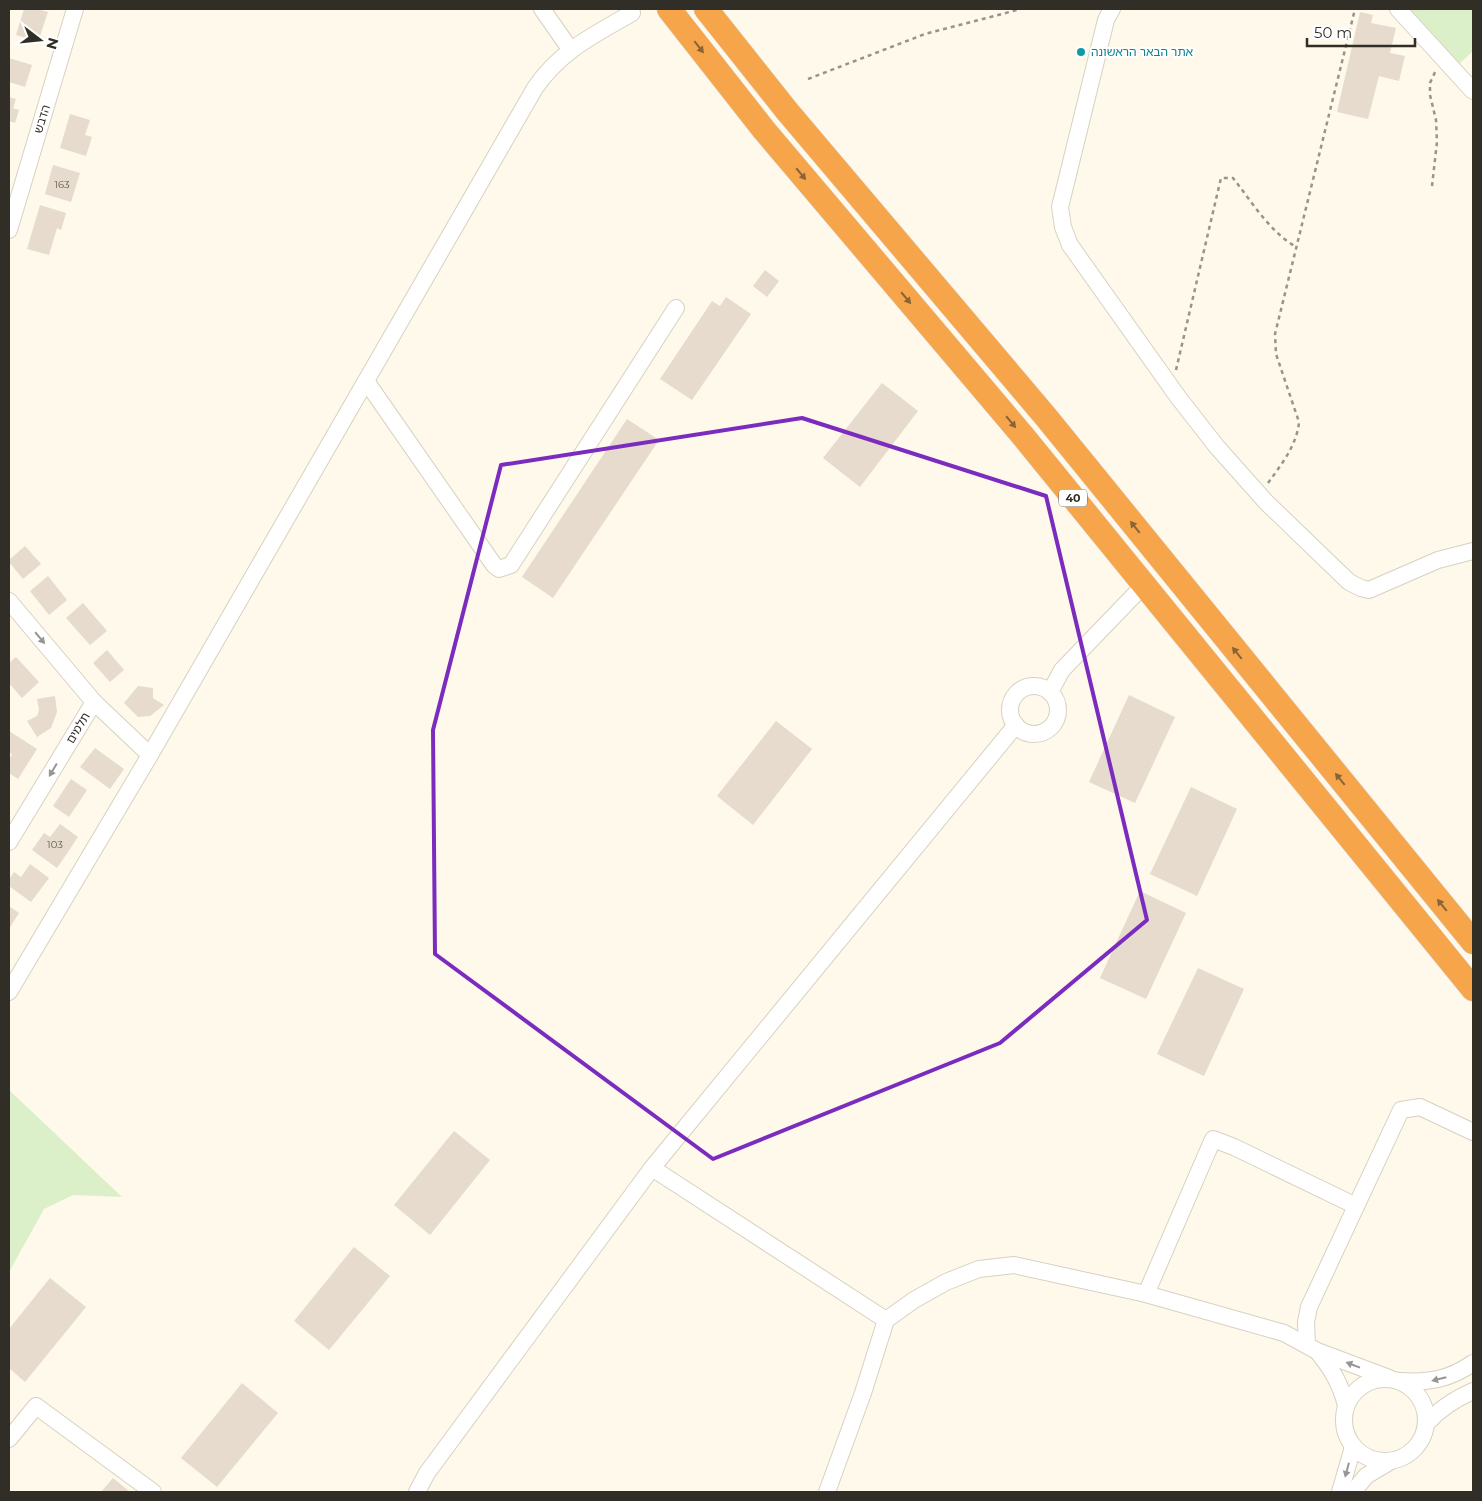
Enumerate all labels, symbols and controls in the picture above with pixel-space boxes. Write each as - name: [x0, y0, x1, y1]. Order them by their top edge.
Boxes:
- north arrow: [15, 15, 65, 65]
- scale bar: [1307, 15, 1414, 47]
- text: 50 m: [1314, 23, 1352, 42]
- text: N: [42, 36, 63, 52]
- one-way arrow: [693, 40, 704, 53]
- place label: אתר הבאר הראשונה: [1091, 44, 1194, 59]
- marker: אתר הבאר הראשונה: [1075, 46, 1087, 58]
- street label: הדבש: [30, 103, 53, 135]
- one-way arrow: [795, 167, 807, 179]
- house number: 163: [54, 178, 70, 191]
- one-way arrow: [900, 291, 911, 304]
- one-way arrow: [1005, 415, 1016, 428]
- road number: 40: [1059, 489, 1087, 506]
- one-way arrow: [1129, 520, 1140, 533]
- one-way arrow: [35, 632, 46, 645]
- one-way arrow: [1232, 646, 1243, 659]
- street label: תלמים: [62, 709, 93, 746]
- one-way arrow: [48, 763, 57, 776]
- one-way arrow: [1334, 772, 1345, 785]
- house number: 103: [47, 838, 63, 851]
- one-way arrow: [1437, 898, 1448, 911]
- one-way arrow: [1345, 1360, 1360, 1368]
- one-way arrow: [1431, 1375, 1446, 1383]
- one-way arrow: [1343, 1462, 1351, 1477]

